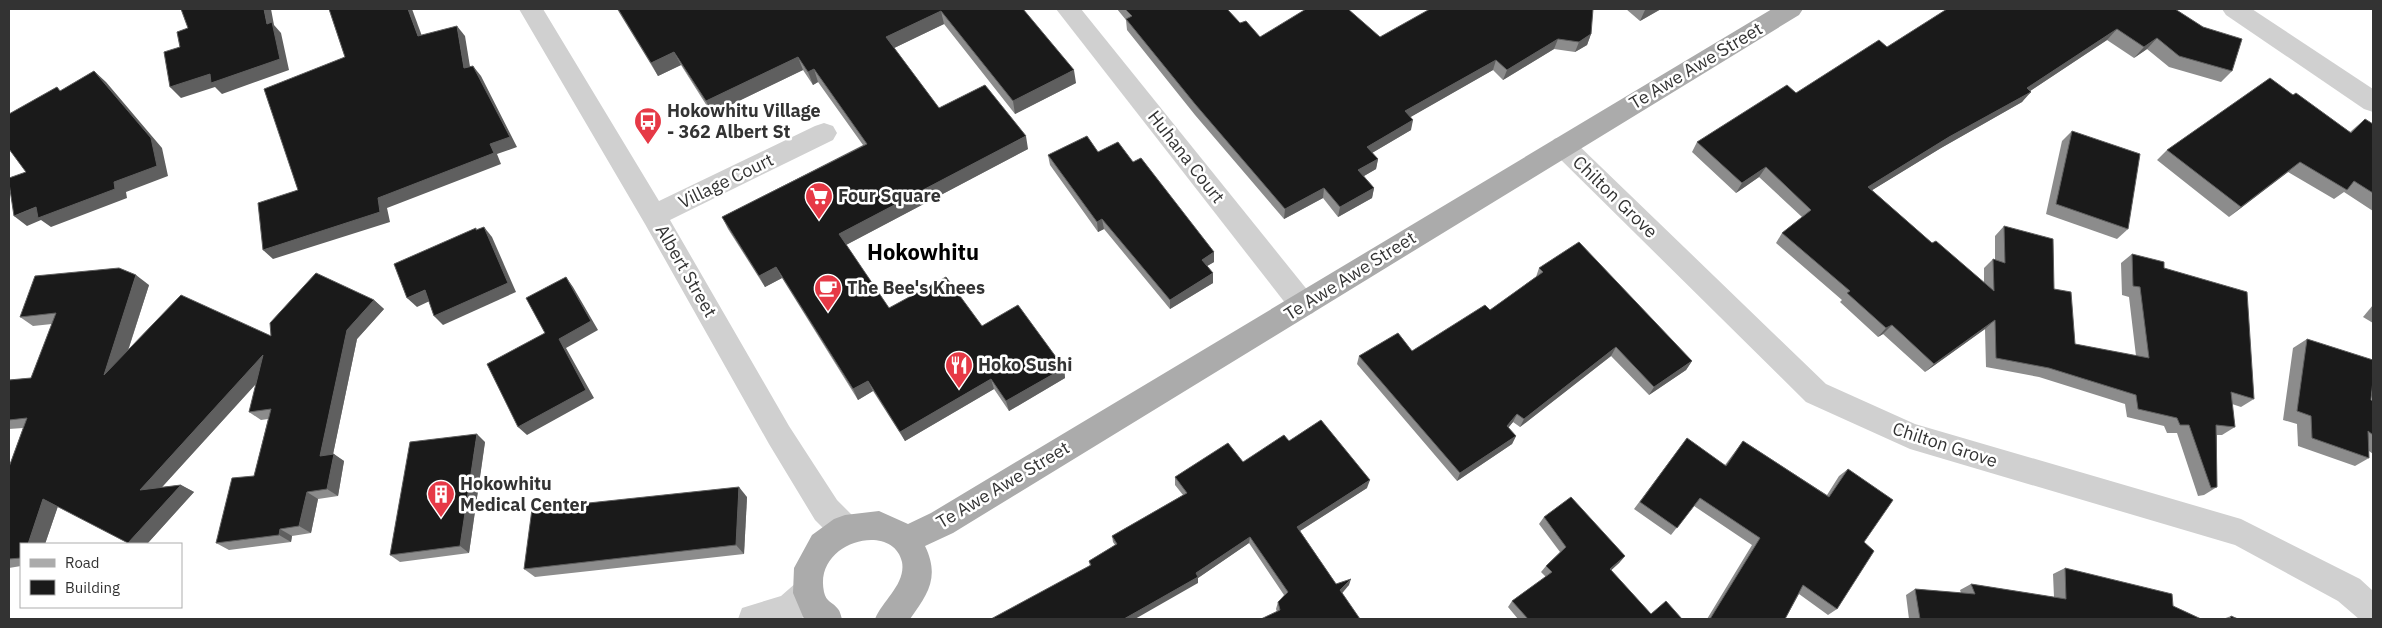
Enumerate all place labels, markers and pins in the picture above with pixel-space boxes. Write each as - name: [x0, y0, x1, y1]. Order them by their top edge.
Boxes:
- place label: Hokowhitu Village - 362 Albert St: [667, 99, 821, 143]
- bus stop icon: Hokowhitu Village - 362 Albert St: [633, 106, 663, 145]
- supermarket icon: Four Square: [804, 181, 834, 220]
- place label: Four Square: [838, 184, 941, 207]
- cafe icon: The Bee's Knees: [813, 273, 843, 312]
- place label: The Bee's Knees: [847, 276, 985, 299]
- restaurant icon: Hoko Sushi: [944, 350, 974, 389]
- place label: Hoko Sushi: [978, 353, 1072, 376]
- place label: Hokowhitu Medical Center: [460, 472, 587, 516]
- building icon: Hokowhitu Medical Center: [426, 479, 456, 518]

